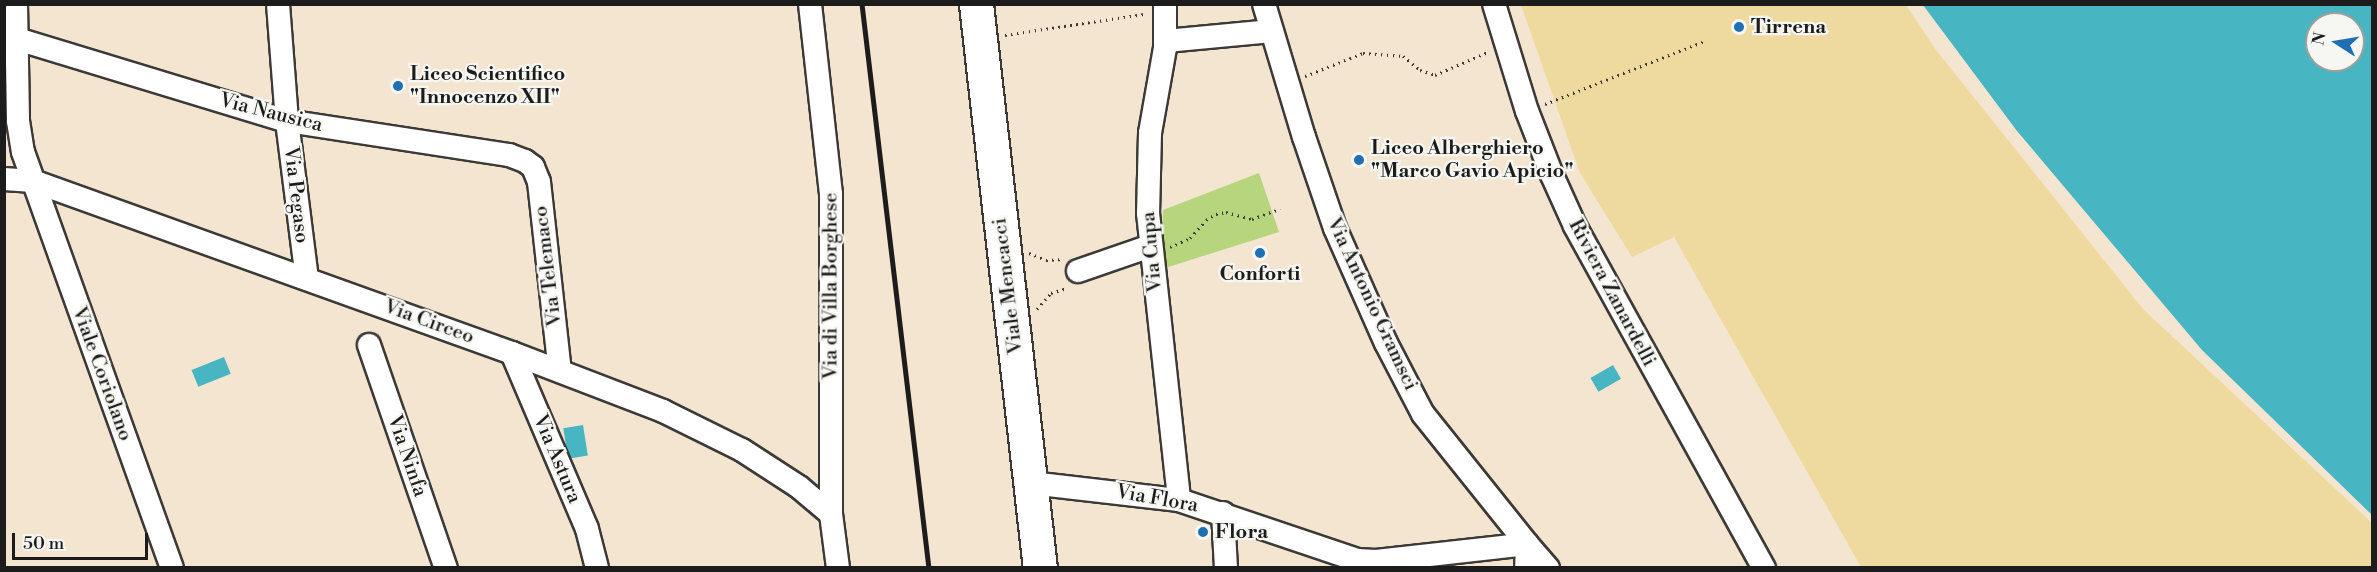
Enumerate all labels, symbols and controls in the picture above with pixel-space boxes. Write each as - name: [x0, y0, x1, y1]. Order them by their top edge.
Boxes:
- north arrow: [2305, 12, 2365, 72]
- place label: Tirrena: [1751, 15, 1826, 39]
- marker: Tirrena: [1732, 20, 1746, 34]
- text: N: [2308, 30, 2330, 47]
- place label: Liceo Scientifico "Innocenzo XII": [410, 62, 565, 109]
- marker: Liceo Scientifico "Innocenzo XII": [391, 79, 405, 93]
- street label: Via Nausica: [217, 89, 325, 137]
- place label: Liceo Alberghiero "Marco Gavio Apicio": [1371, 136, 1573, 183]
- street label: Via Pegaso: [278, 145, 314, 245]
- marker: Liceo Alberghiero "Marco Gavio Apicio": [1352, 153, 1366, 167]
- street label: Via di Villa Borghese: [819, 193, 843, 379]
- street label: Via Telemaco: [529, 204, 567, 328]
- street label: Via Cupa: [1137, 211, 1167, 293]
- street label: Via Antonio Gramsci: [1321, 214, 1423, 394]
- street label: Riviera Zanardelli: [1563, 215, 1661, 371]
- street label: Viale Mencacci: [988, 217, 1028, 355]
- marker: Conforti: [1253, 246, 1267, 260]
- place label: Conforti: [1220, 262, 1300, 286]
- street label: Via Circeo: [381, 295, 477, 349]
- street label: Viale Coriolano: [67, 304, 137, 444]
- street label: Via Astura: [528, 411, 586, 507]
- street label: Via Ninfa: [382, 412, 432, 500]
- street label: Via Flora: [1114, 480, 1200, 518]
- place label: Flora: [1215, 520, 1268, 544]
- scale bar: [15, 521, 152, 559]
- marker: Flora: [1196, 525, 1210, 539]
- text: 50 m: [23, 532, 64, 555]

